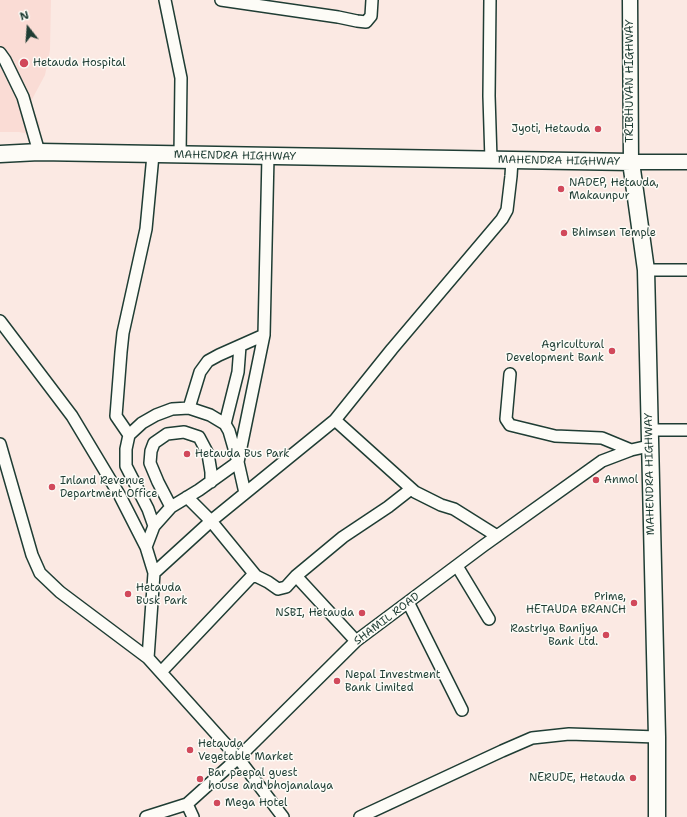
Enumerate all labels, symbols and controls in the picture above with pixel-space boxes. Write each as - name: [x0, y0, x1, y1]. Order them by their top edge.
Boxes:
- north arrow: [8, 8, 48, 48]
- text: N: [18, 8, 31, 24]
- street label: TRIBHUVAN HIGHWAY: [623, 19, 637, 143]
- place label: Hetauda Hospital: [33, 56, 126, 70]
- marker: Hetauda Hospital: [18, 57, 30, 69]
- place label: Jyoti, Hetauda: [512, 122, 590, 136]
- marker: Jyoti, Hetauda: [593, 124, 603, 134]
- street label: MAHENDRA HIGHWAY: [174, 148, 296, 164]
- street label: MAHENDRA HIGHWAY: [498, 153, 620, 169]
- place label: NADEP, Hetauda, Makaunpur: [569, 176, 659, 202]
- marker: NADEP, Hetauda, Makaunpur: [556, 184, 566, 194]
- place label: Bhimsen Temple: [572, 226, 656, 240]
- marker: Bhimsen Temple: [559, 228, 569, 238]
- place label: Agricultural Development Bank: [506, 338, 604, 364]
- marker: Agricultural Development Bank: [607, 346, 617, 356]
- street label: MAHENDRA HIGHWAY: [642, 413, 658, 535]
- place label: Hetauda Bus Park: [195, 447, 290, 461]
- marker: Hetauda Bus Park: [182, 449, 192, 459]
- place label: Anmol: [604, 473, 638, 487]
- place label: Inland Revenue Department Office: [60, 474, 157, 500]
- marker: Anmol: [591, 475, 601, 485]
- marker: Inland Revenue Department Office: [47, 482, 57, 492]
- place label: Hetauda Busk Park: [136, 581, 188, 607]
- marker: Hetauda Busk Park: [123, 589, 133, 599]
- street label: SHAMIL ROAD: [352, 590, 422, 648]
- place label: Prime, HETAUDA BRANCH: [526, 590, 626, 616]
- marker: Prime, HETAUDA BRANCH: [629, 598, 639, 608]
- place label: NSBI, Hetauda: [275, 606, 354, 620]
- marker: NSBI, Hetauda: [357, 608, 367, 618]
- place label: Rastriya Banijya Bank Ltd.: [510, 622, 598, 648]
- marker: Rastriya Banijya Bank Ltd.: [601, 630, 611, 640]
- place label: Nepal Investment Bank Limited: [345, 668, 441, 694]
- marker: Nepal Investment Bank Limited: [332, 676, 342, 686]
- place label: Hetauda Vegetable Market: [198, 737, 293, 763]
- marker: Hetauda Vegetable Market: [185, 745, 195, 755]
- place label: Bar peepal guest house and bhojanalaya: [208, 766, 333, 792]
- place label: NERUDE, Hetauda: [529, 771, 625, 785]
- marker: NERUDE, Hetauda: [628, 773, 638, 783]
- marker: Bar peepal guest house and bhojanalaya: [195, 774, 205, 784]
- place label: Mega Hotel: [225, 796, 287, 810]
- marker: Mega Hotel: [212, 798, 222, 808]

